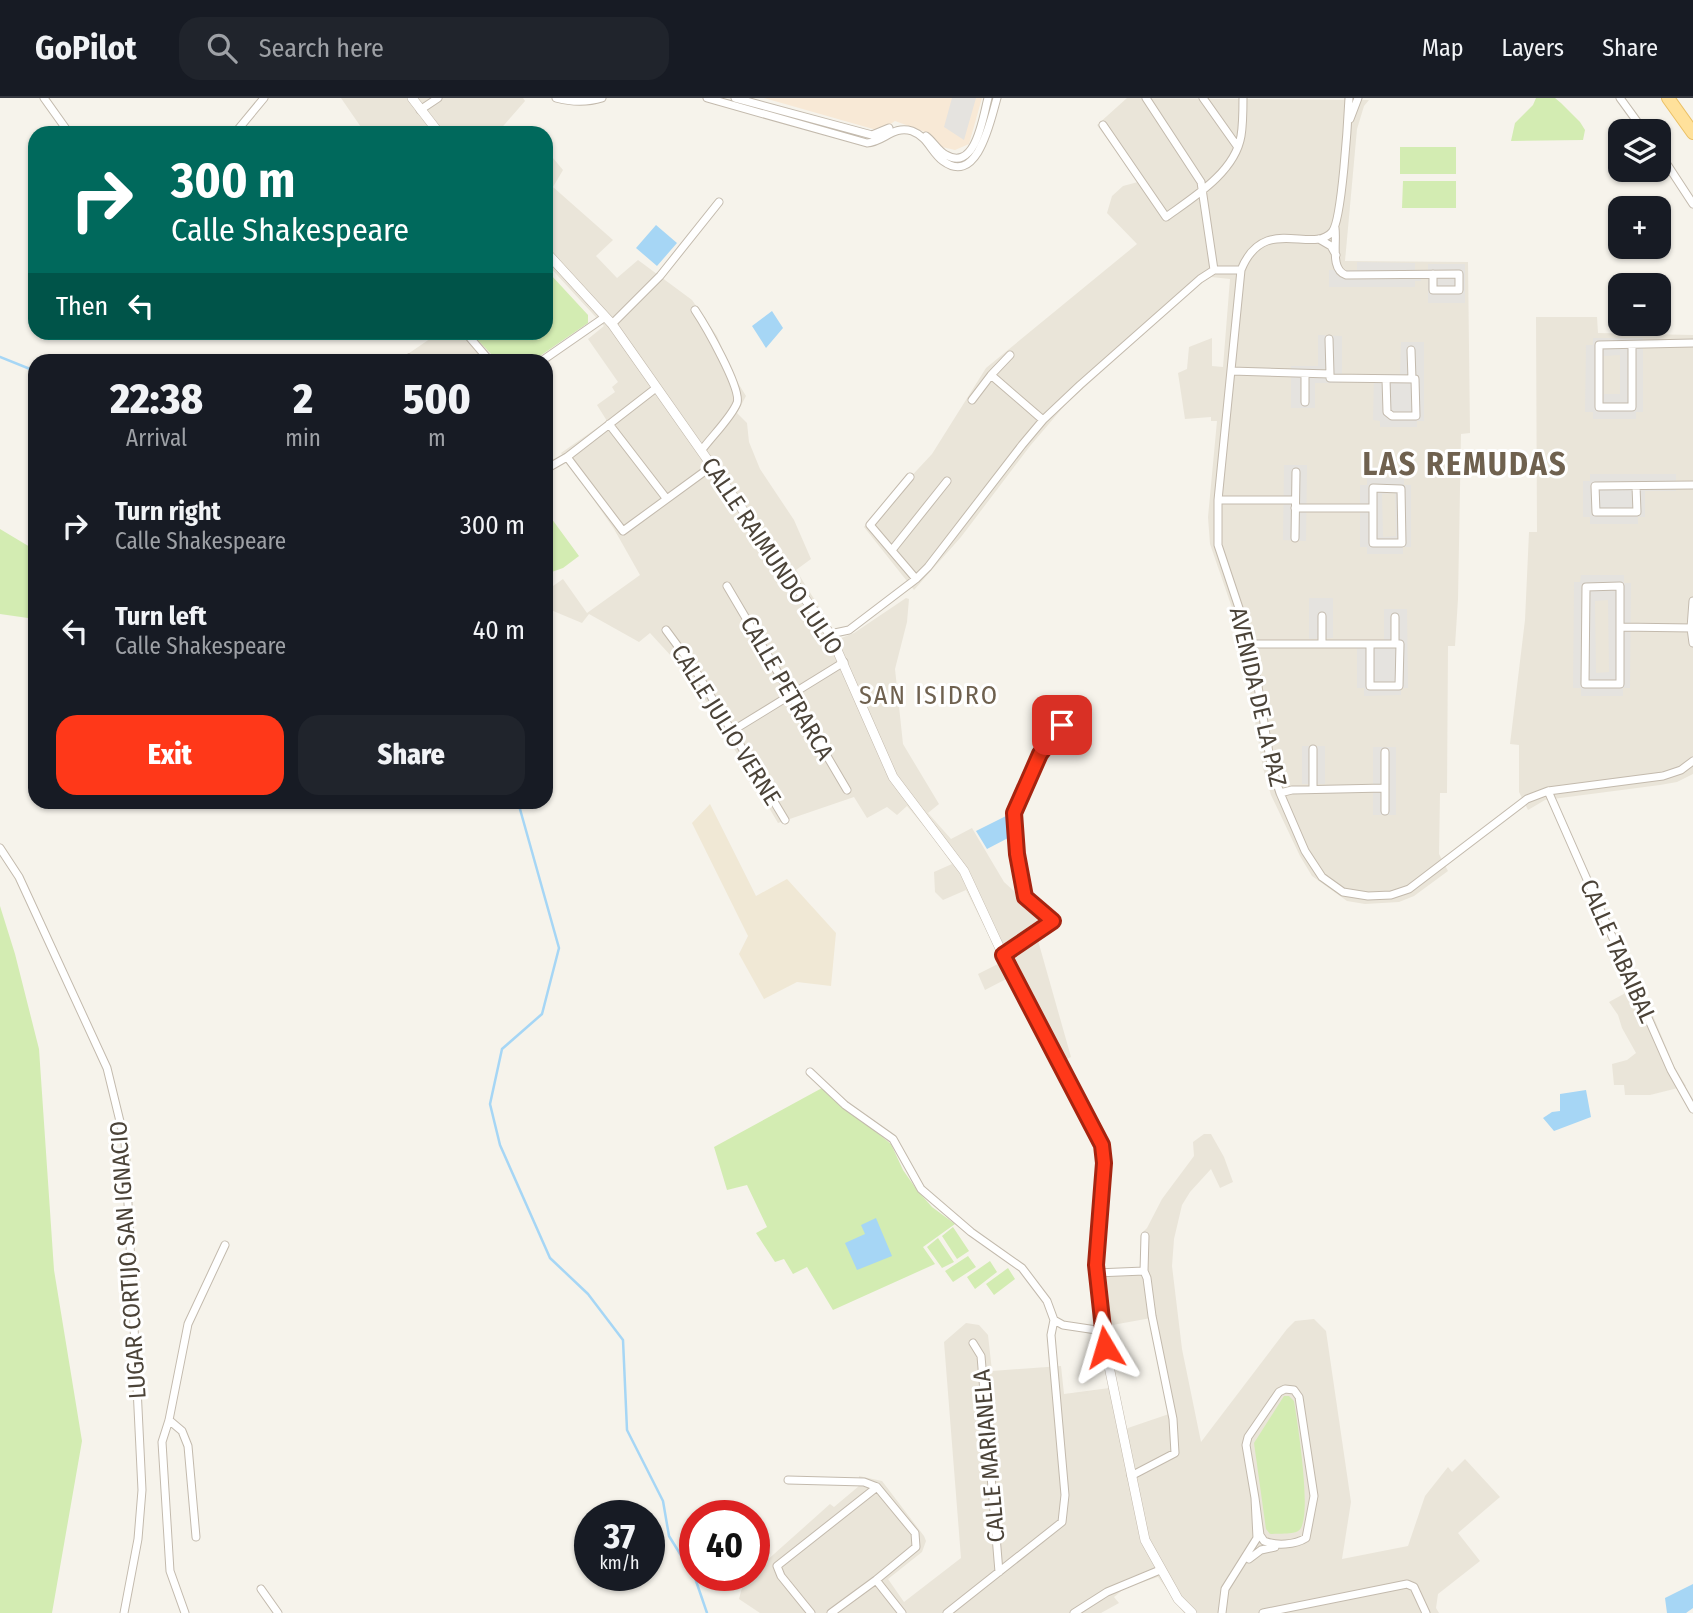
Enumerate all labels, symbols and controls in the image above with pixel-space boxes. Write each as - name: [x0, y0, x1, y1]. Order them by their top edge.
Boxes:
- search box: [179, 17, 669, 80]
- text: GoPilot: [35, 28, 137, 68]
- icon: search: [203, 29, 241, 67]
- text: Search here: [259, 33, 384, 64]
- text: Map: [1422, 34, 1464, 62]
- text: Layers: [1502, 34, 1564, 62]
- text: Share: [1602, 34, 1658, 62]
- map controls: [1608, 119, 1671, 336]
- button: layers: [1608, 119, 1671, 182]
- text: 300 m: [171, 151, 295, 210]
- icon: right: [56, 154, 147, 245]
- button: +: [1608, 196, 1671, 259]
- text: Calle Shakespeare: [171, 211, 409, 249]
- button: −: [1608, 273, 1671, 336]
- icon: left: [122, 287, 160, 325]
- text: Then: [56, 291, 108, 322]
- text: 22:38: [110, 374, 203, 424]
- text: 2: [293, 374, 313, 424]
- text: 500: [403, 374, 471, 424]
- text: Arrival: [126, 424, 187, 452]
- text: min: [285, 424, 321, 452]
- text: m: [428, 424, 446, 452]
- district label: LAS REMUDAS: [1362, 445, 1568, 483]
- street label: CALLE RAIMUNDO LULIO: [696, 452, 848, 660]
- text: Turn right: [115, 496, 221, 527]
- icon: right: [56, 507, 94, 545]
- text: 300 m: [460, 510, 525, 541]
- text: Calle Shakespeare: [115, 527, 286, 555]
- text: Turn left: [115, 601, 207, 632]
- street label: AVENIDA DE LA PAZ: [1224, 605, 1292, 789]
- street label: CALLE PETRARCA: [735, 611, 840, 765]
- icon: left: [56, 612, 94, 650]
- text: 40 m: [473, 615, 525, 646]
- text: Calle Shakespeare: [115, 632, 286, 660]
- street label: CALLE JULIO VERNE: [665, 640, 787, 810]
- district label: SAN ISIDRO: [859, 680, 999, 711]
- pin: [1032, 695, 1092, 755]
- icon: arrive: [1043, 706, 1081, 744]
- button: Exit: [56, 715, 284, 795]
- button: Share: [298, 715, 525, 795]
- street label: CALLE TABAIBAL: [1574, 875, 1662, 1027]
- street label: LUGAR CORTIJO SAN IGNACIO: [104, 1120, 152, 1400]
- position arrow: [1068, 1310, 1142, 1384]
- street label: CALLE MARIANELA: [967, 1368, 1011, 1544]
- speed limit sign: 40: [679, 1500, 770, 1591]
- text: 37: [604, 1515, 635, 1557]
- text: km/h: [599, 1552, 640, 1574]

